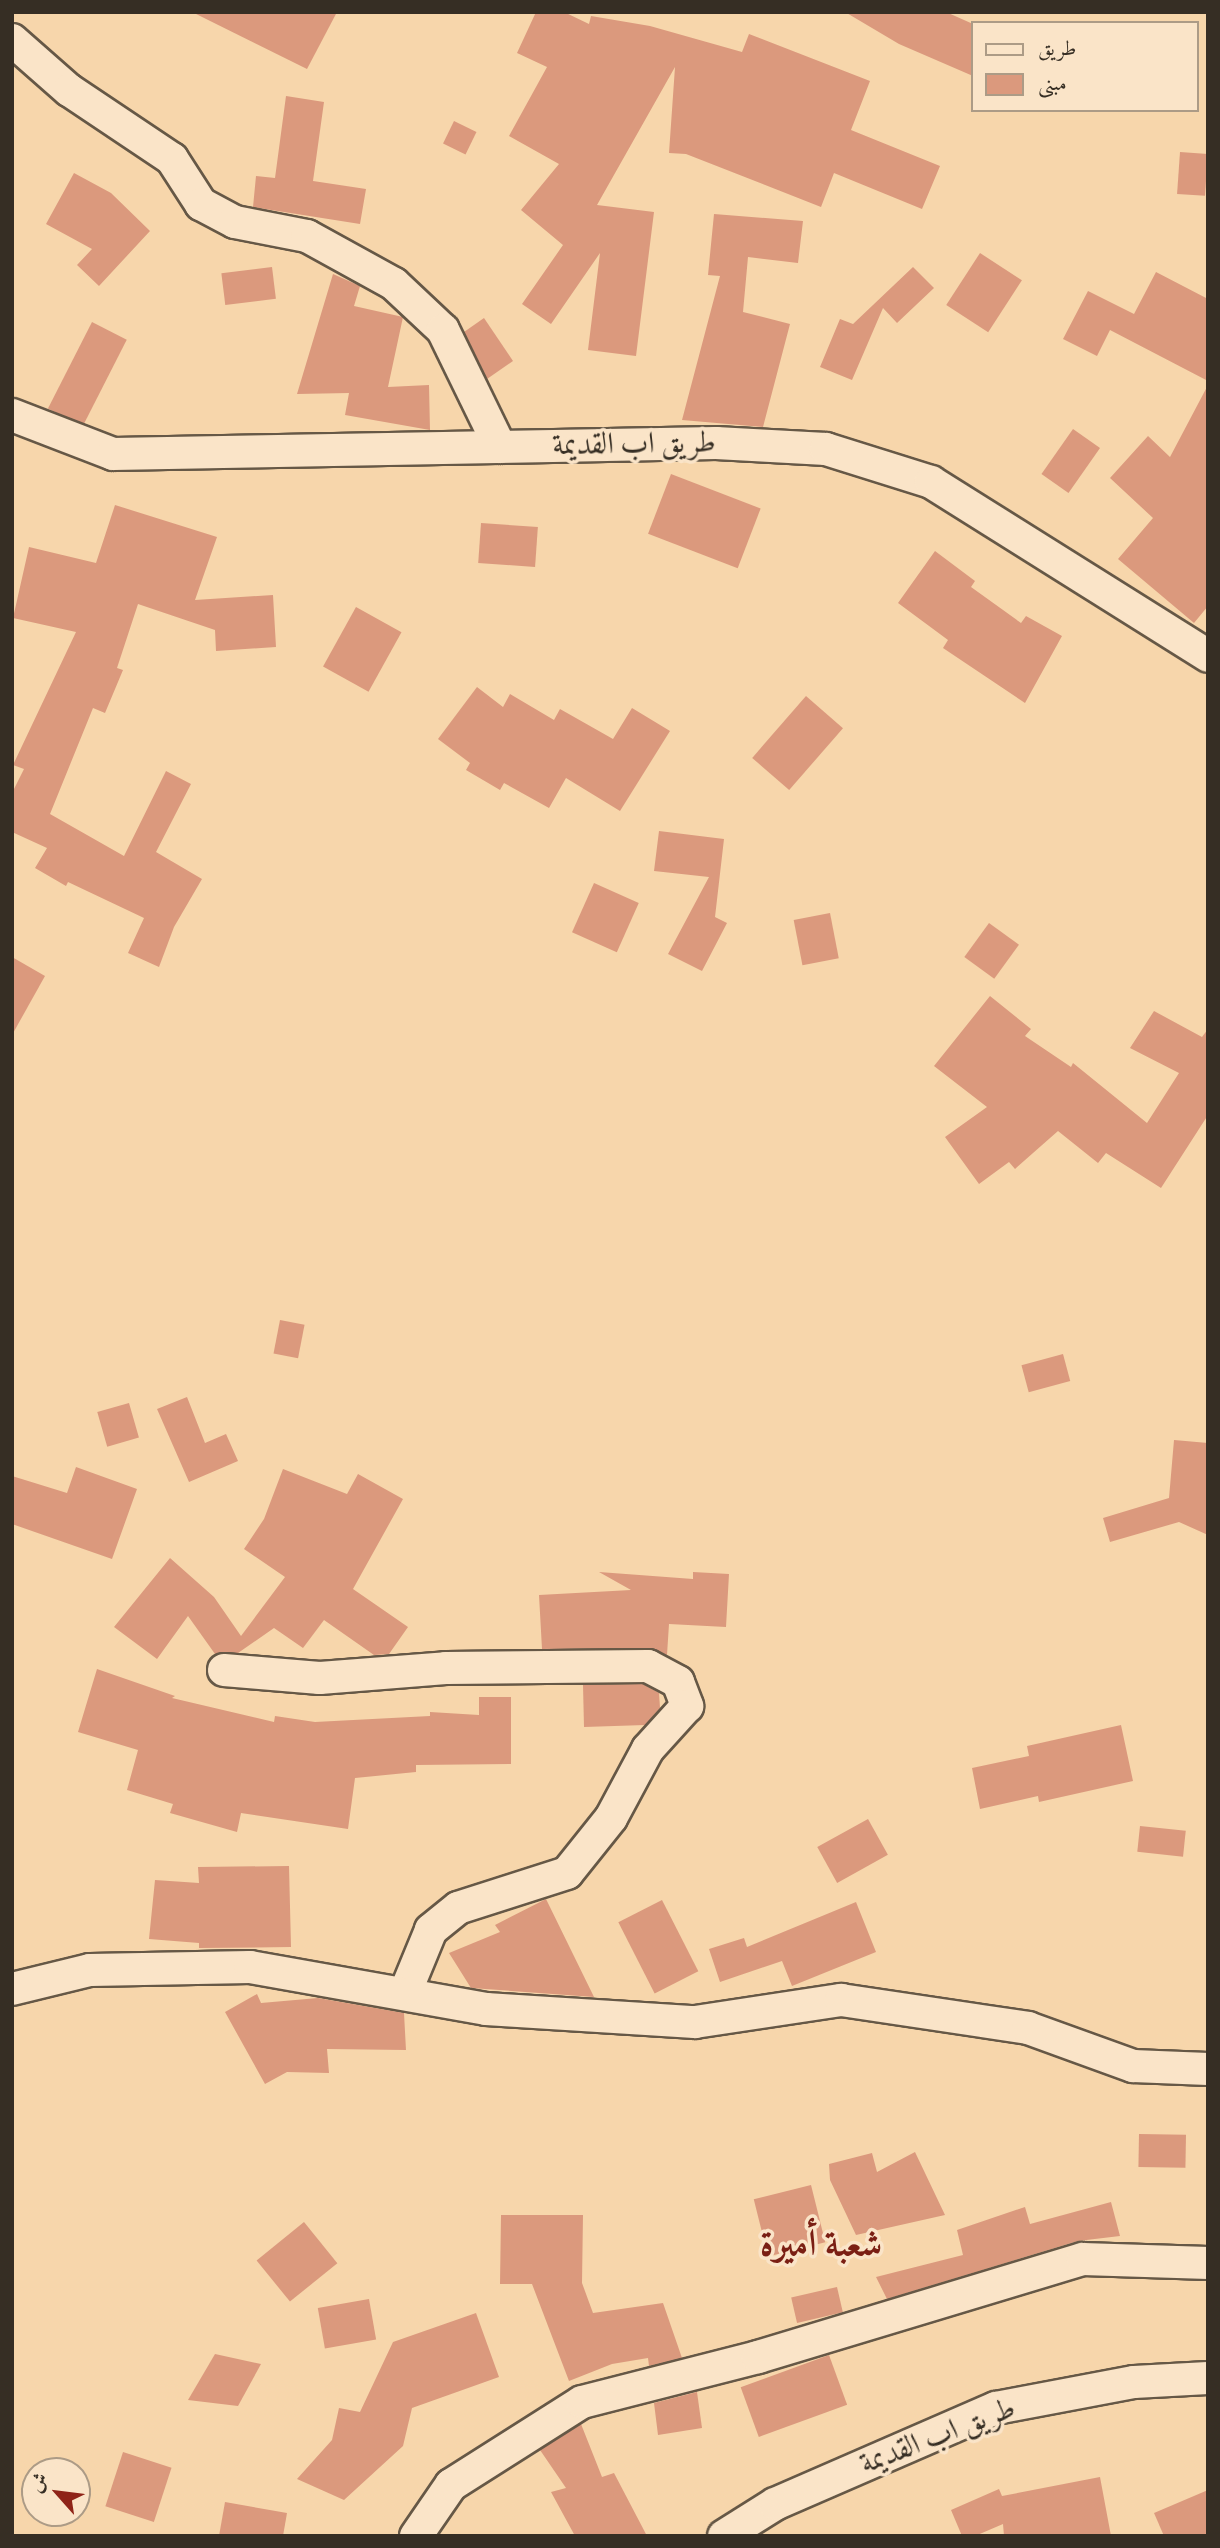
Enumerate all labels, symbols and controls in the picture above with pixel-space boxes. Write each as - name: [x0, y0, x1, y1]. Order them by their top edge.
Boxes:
- legend: [972, 21, 1199, 112]
- text: طريق: [1038, 36, 1076, 62]
- text: مبنى: [1038, 71, 1067, 97]
- street label: طريق اب القديمة: [552, 426, 716, 464]
- district label: شعبة أميرة: [760, 2223, 882, 2267]
- street label: طريق اب القديمة: [855, 2391, 1021, 2483]
- north arrow: [21, 2457, 91, 2527]
- text: ش: [24, 2469, 53, 2497]

